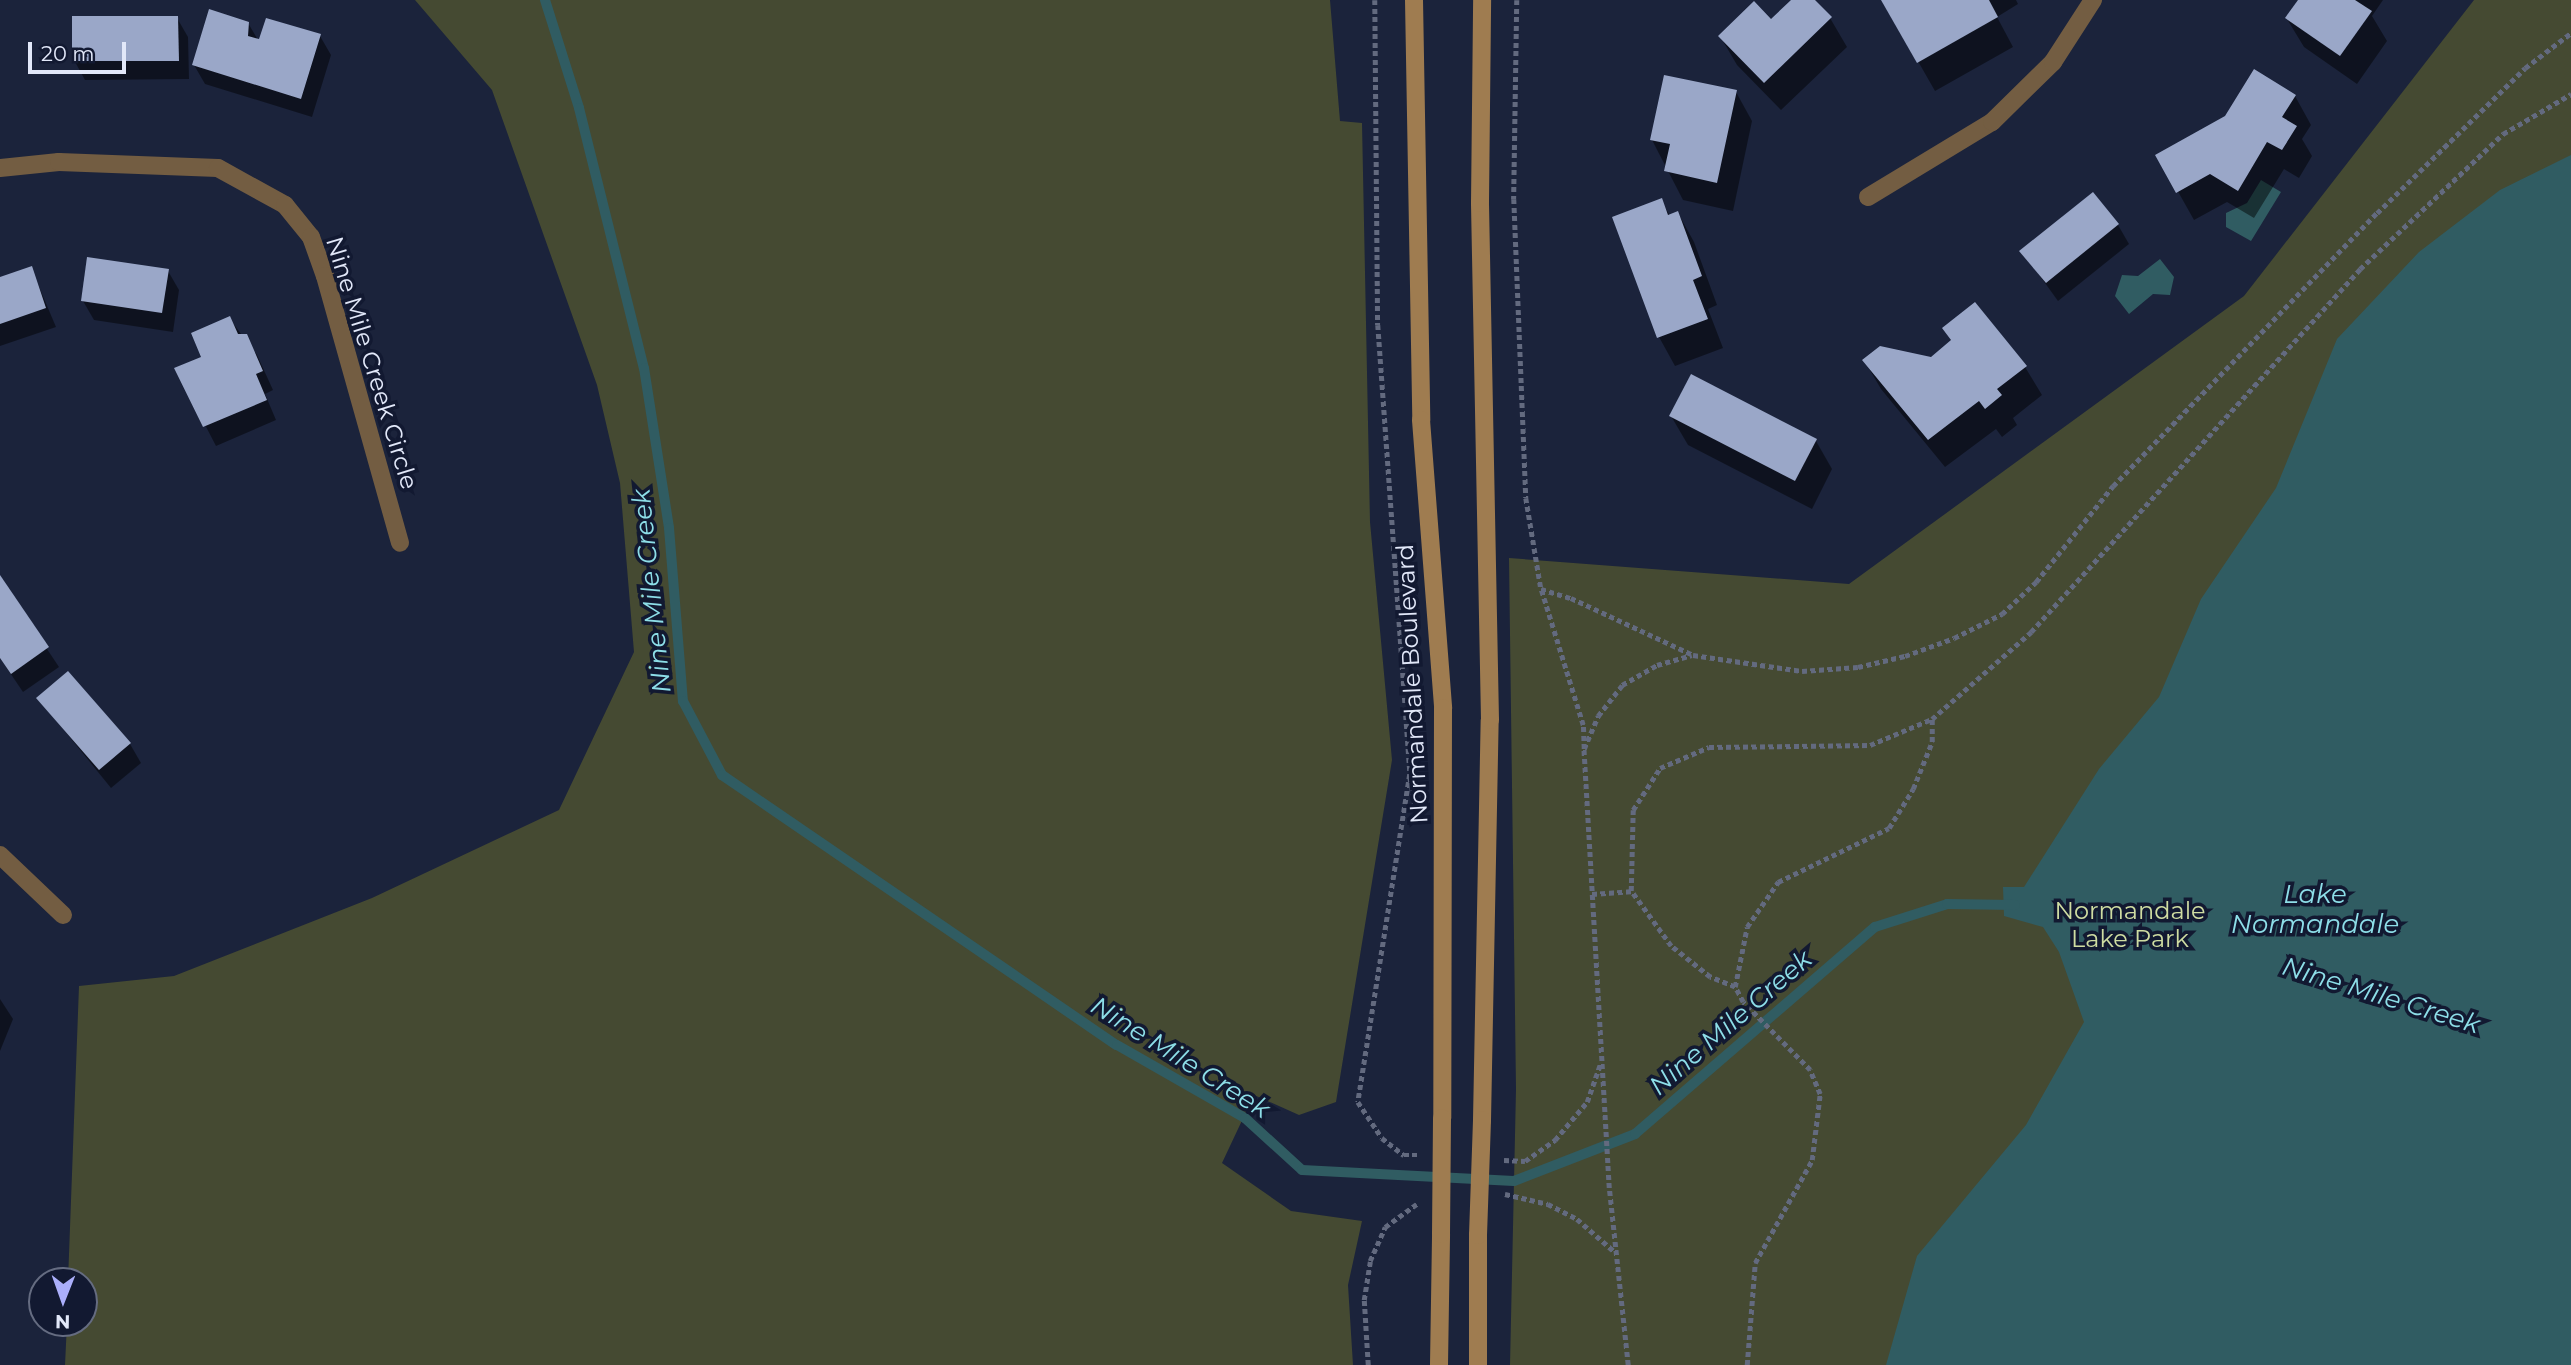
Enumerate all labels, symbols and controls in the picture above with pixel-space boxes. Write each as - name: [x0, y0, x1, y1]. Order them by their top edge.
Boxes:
- scale bar: [32, 28, 130, 72]
- text: 20 m: [41, 41, 95, 66]
- street label: Nine Mile Creek Circle: [320, 233, 424, 493]
- water label: Nine Mile Creek: [626, 487, 678, 695]
- street label: Normandale Boulevard: [1390, 544, 1434, 824]
- water label: Lake Normandale: [2231, 879, 2399, 940]
- park label: Normandale Lake Park: [2054, 897, 2206, 953]
- water label: Nine Mile Creek: [1643, 944, 1819, 1102]
- water label: Nine Mile Creek: [2278, 951, 2484, 1041]
- water label: Nine Mile Creek: [1085, 990, 1275, 1126]
- north arrow: [28, 1267, 98, 1337]
- text: N: [55, 1310, 71, 1333]

